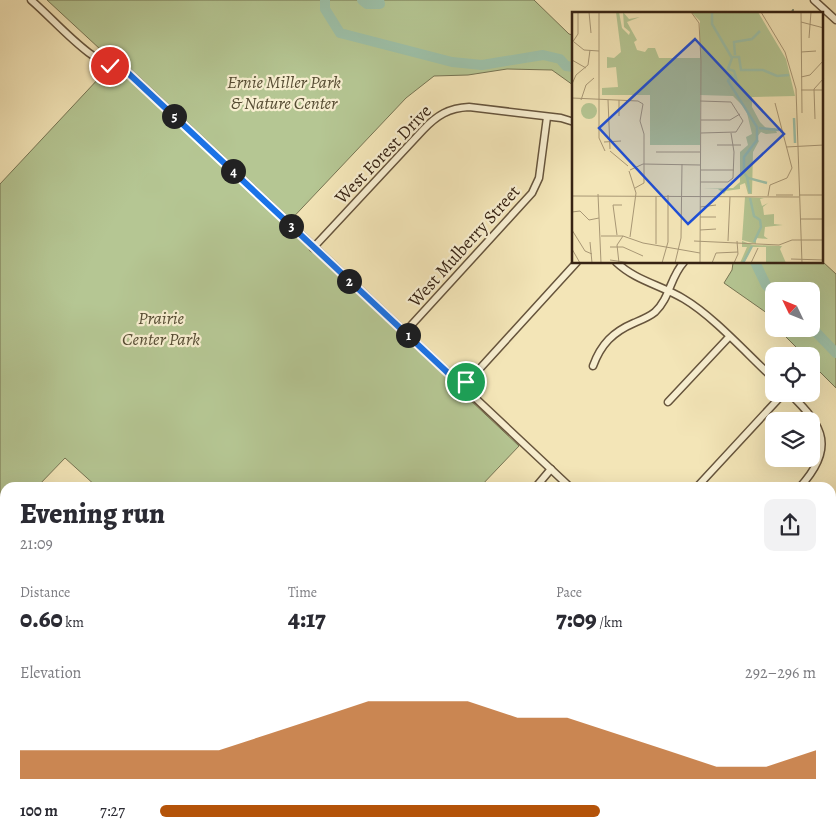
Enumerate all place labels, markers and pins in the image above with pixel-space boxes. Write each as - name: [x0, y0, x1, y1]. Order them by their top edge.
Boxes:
- pin: [89, 45, 131, 87]
- pin: 5: [162, 104, 186, 128]
- pin: 4: [220, 158, 246, 184]
- pin: 3: [278, 214, 304, 238]
- pin: 2: [336, 268, 362, 294]
- pin: 1: [396, 322, 420, 348]
- pin: [445, 361, 487, 403]

